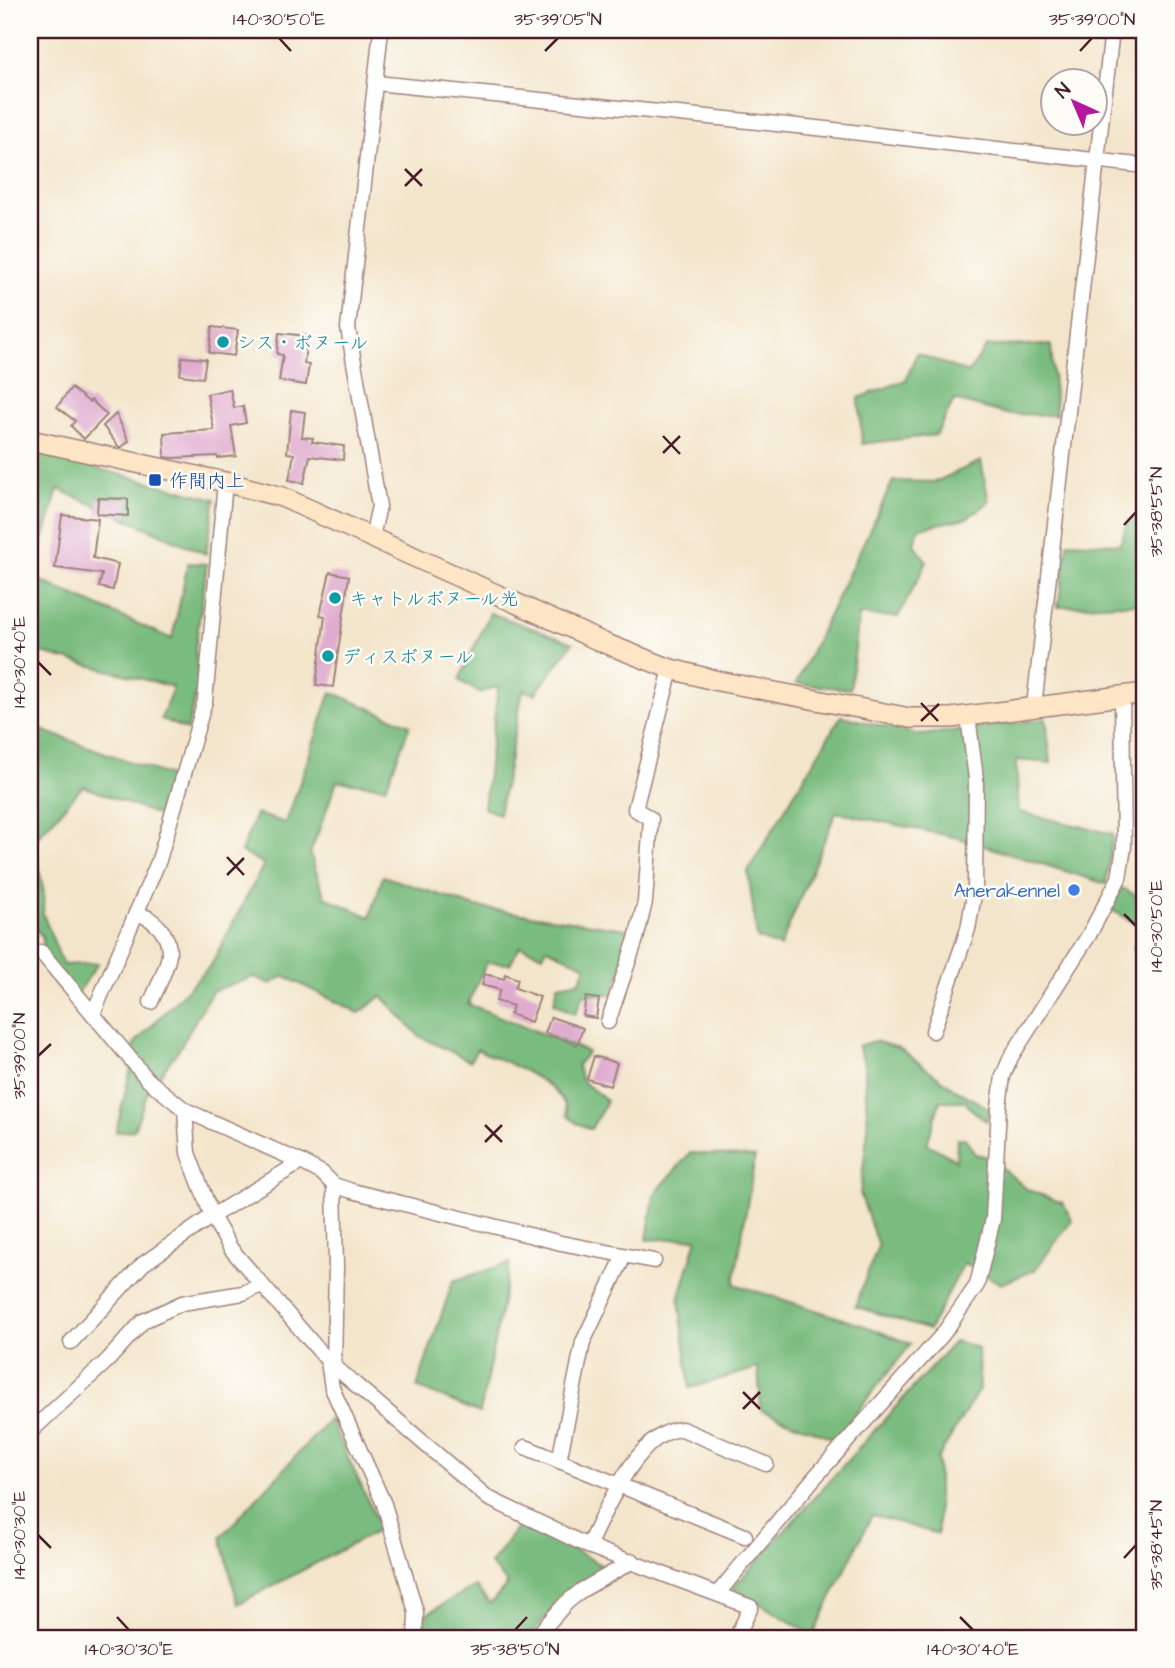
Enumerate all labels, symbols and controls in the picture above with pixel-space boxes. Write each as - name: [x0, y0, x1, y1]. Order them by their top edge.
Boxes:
- text: 140°30'50"E: [233, 7, 325, 32]
- text: 35°39'05"N: [514, 7, 602, 32]
- text: 35°39'00"N: [1049, 7, 1135, 32]
- north arrow: [1038, 66, 1108, 136]
- text: N: [1050, 77, 1077, 105]
- place label: シス・ボヌール: [237, 330, 368, 357]
- marker: シス・ボヌール: [215, 334, 231, 350]
- text: 35°38'55"N: [1144, 467, 1169, 557]
- place label: 作間内上: [169, 468, 245, 495]
- marker: 作間内上: [147, 472, 163, 488]
- place label: キャトルボヌール光: [349, 586, 519, 613]
- marker: キャトルボヌール光: [327, 590, 343, 606]
- text: 140°30'40"E: [7, 616, 32, 708]
- place label: ディスボヌール: [342, 644, 474, 671]
- marker: ディスボヌール: [320, 648, 336, 664]
- place label: Anerakennel: [954, 878, 1060, 905]
- text: 140°30'50"E: [1144, 880, 1169, 972]
- marker: Anerakennel: [1066, 882, 1082, 898]
- text: 35°39'00"N: [7, 1013, 32, 1099]
- text: 140°30'30"E: [7, 1490, 32, 1579]
- text: 35°38'45"N: [1144, 1500, 1169, 1590]
- text: 140°30'30"E: [85, 1637, 174, 1662]
- text: 35°38'50"N: [470, 1637, 560, 1662]
- text: 140°30'40"E: [927, 1637, 1019, 1662]

